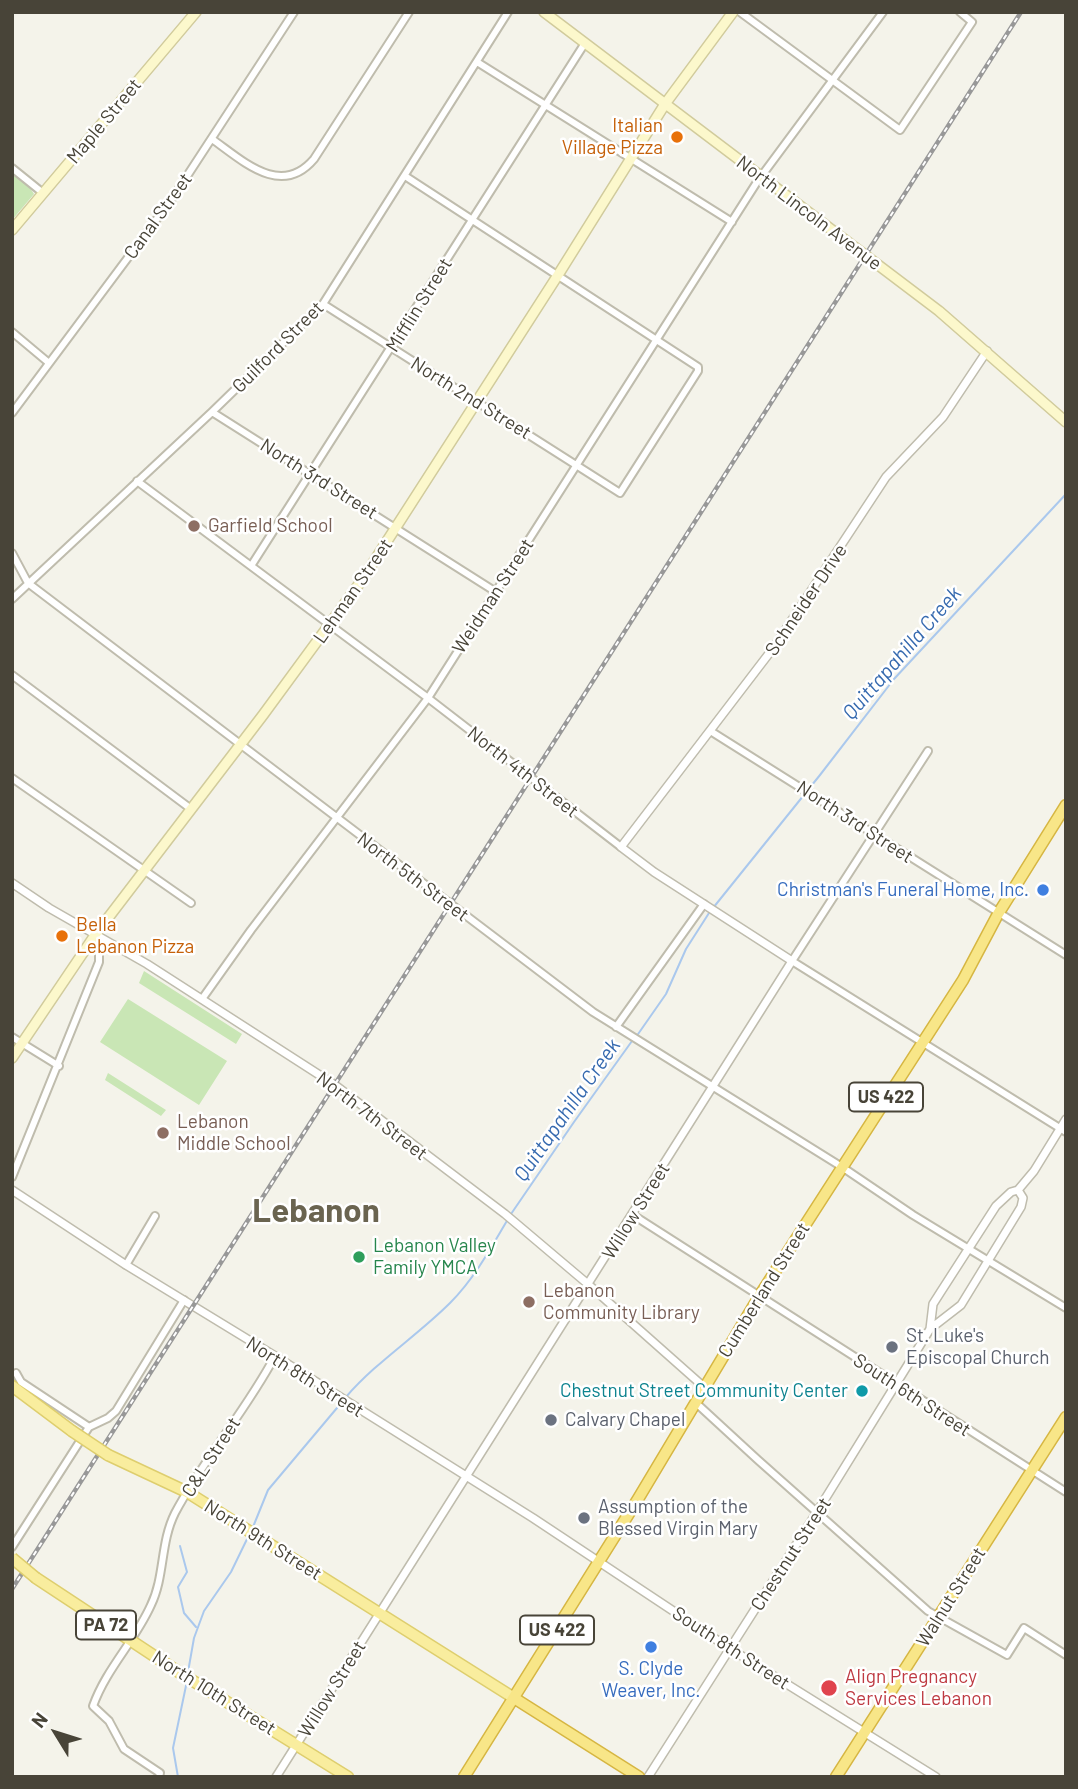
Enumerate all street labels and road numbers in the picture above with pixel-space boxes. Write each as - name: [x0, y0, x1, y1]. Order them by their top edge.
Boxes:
- street label: Maple Street: [62, 74, 146, 168]
- street label: North Lincoln Avenue: [732, 151, 886, 275]
- street label: Canal Street: [119, 168, 197, 264]
- street label: Mifflin Street: [381, 254, 457, 356]
- street label: Guilford Street: [227, 296, 329, 398]
- street label: North 2nd Street: [407, 352, 535, 444]
- street label: North 3rd Street: [256, 434, 382, 524]
- street label: Lehman Street: [309, 534, 397, 648]
- street label: Weidman Street: [447, 534, 539, 658]
- street label: Schneider Drive: [760, 540, 852, 660]
- street label: North 4th Street: [463, 722, 583, 822]
- street label: North 3rd Street: [793, 776, 917, 868]
- street label: North 5th Street: [353, 828, 473, 926]
- street label: North 7th Street: [312, 1067, 432, 1165]
- road number: US 422: [849, 1082, 923, 1112]
- street label: Willow Street: [597, 1158, 675, 1264]
- street label: Cumberland Street: [713, 1218, 815, 1362]
- street label: North 8th Street: [242, 1332, 368, 1422]
- street label: South 6th Street: [849, 1349, 975, 1441]
- street label: C&L Street: [177, 1413, 245, 1501]
- street label: Chestnut Street: [746, 1493, 836, 1615]
- street label: North 9th Street: [200, 1495, 326, 1585]
- street label: Walnut Street: [911, 1543, 991, 1651]
- street label: South 8th Street: [668, 1602, 794, 1694]
- road number: PA 72: [76, 1610, 136, 1640]
- road number: US 422: [520, 1616, 594, 1644]
- street label: Willow Street: [293, 1636, 371, 1742]
- street label: North 10th Street: [148, 1646, 280, 1740]

